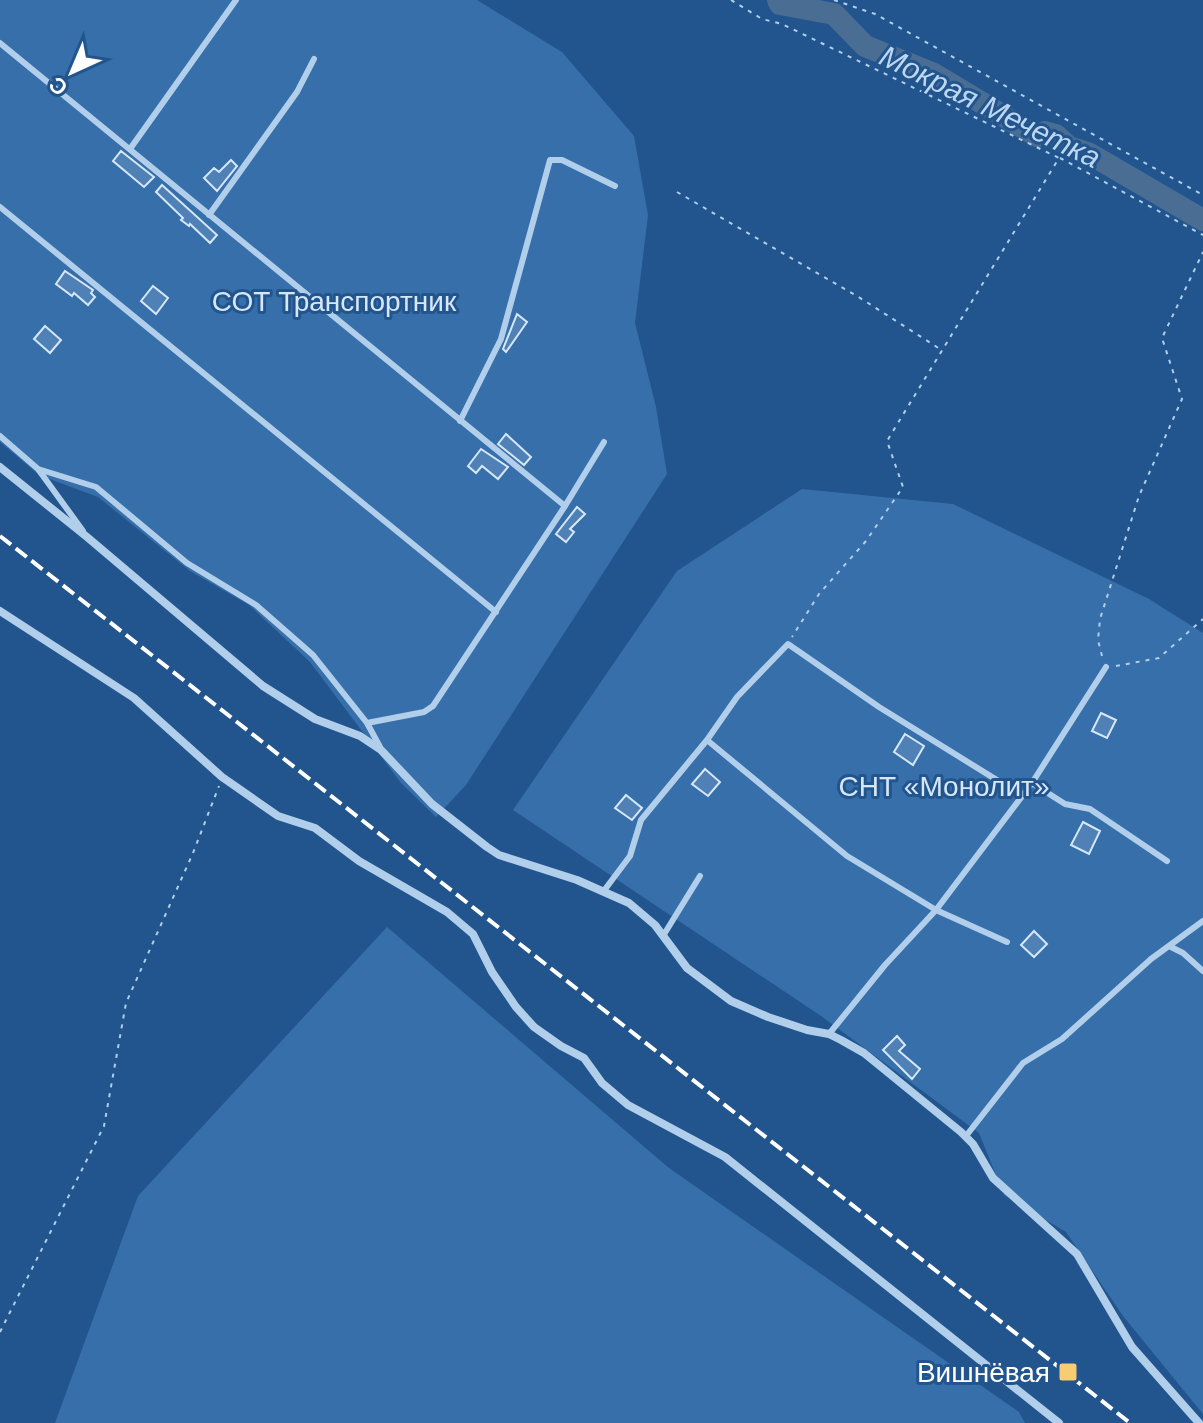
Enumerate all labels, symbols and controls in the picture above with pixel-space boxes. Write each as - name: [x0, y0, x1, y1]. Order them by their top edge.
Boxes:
- north arrow: [32, 32, 112, 112]
- water label: Мокрая Мечетка: [875, 39, 1106, 174]
- text: С: [44, 71, 73, 101]
- park label: СОТ Транспортник: [212, 286, 457, 317]
- park label: СНТ «Монолит»: [839, 771, 1049, 802]
- place label: Вишнёвая: [917, 1357, 1050, 1388]
- marker: Вишнёвая: [1057, 1361, 1079, 1383]

